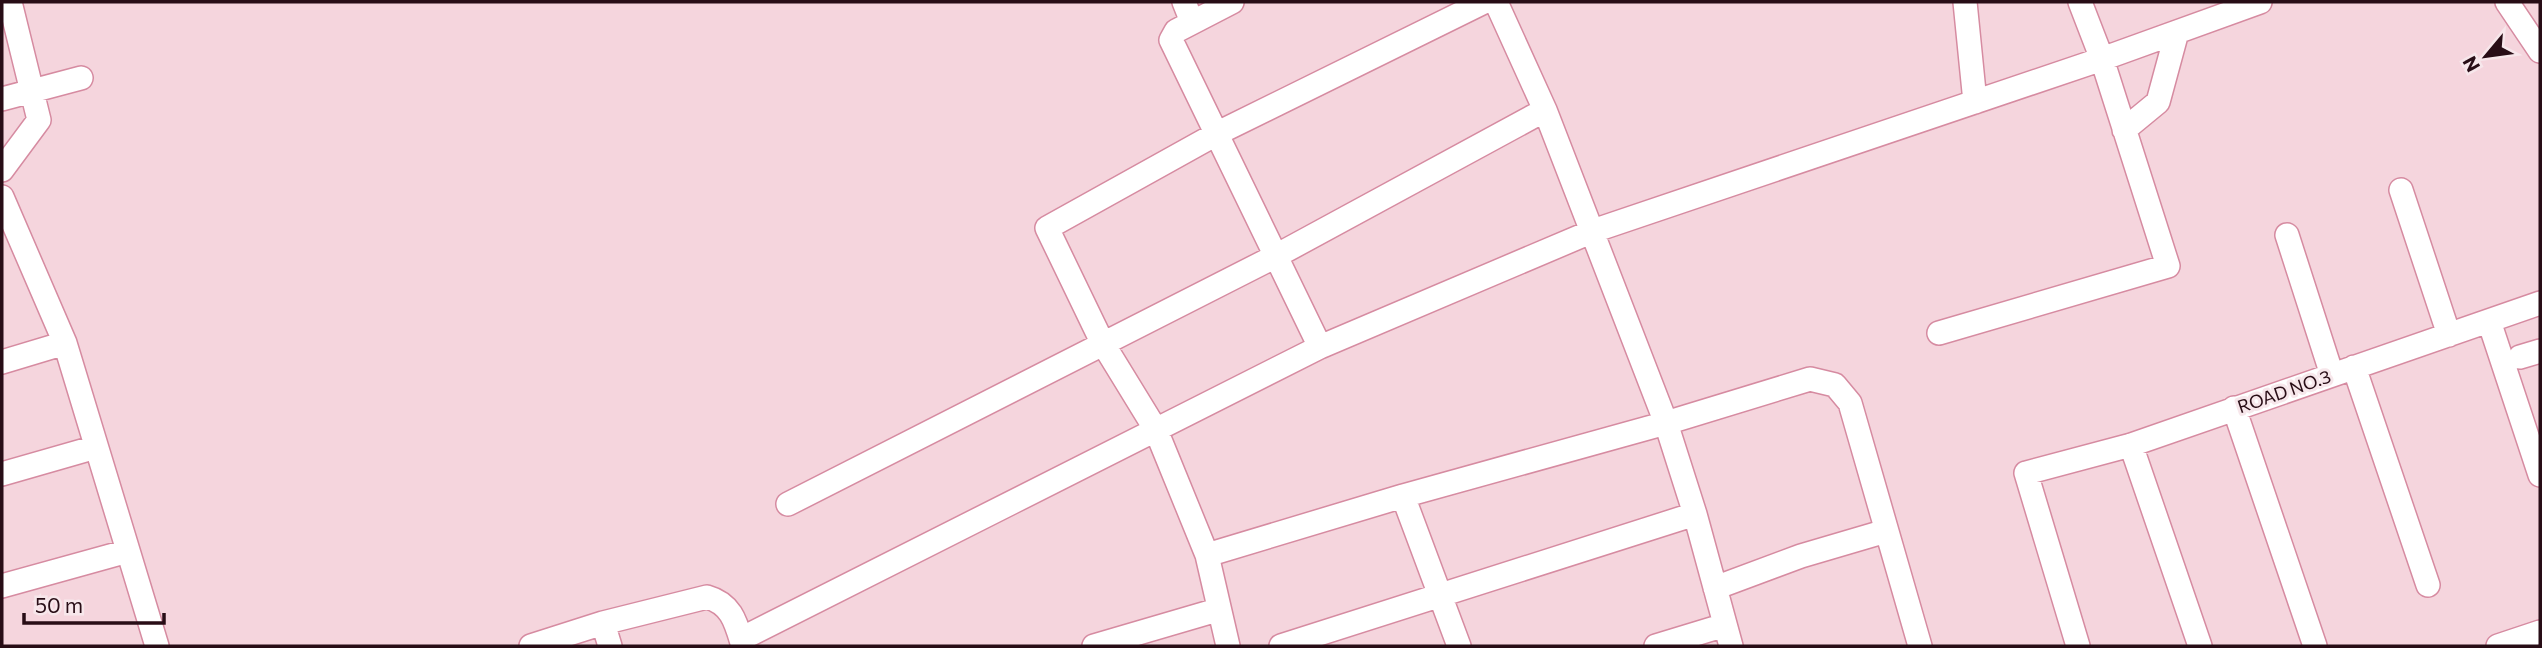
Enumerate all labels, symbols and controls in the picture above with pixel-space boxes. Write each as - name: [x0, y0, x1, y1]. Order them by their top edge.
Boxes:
- north arrow: [2451, 21, 2521, 91]
- text: N: [2457, 53, 2484, 76]
- street label: ROAD NO.3: [2234, 365, 2334, 417]
- scale bar: [24, 582, 164, 626]
- text: 50 m: [35, 592, 83, 617]

